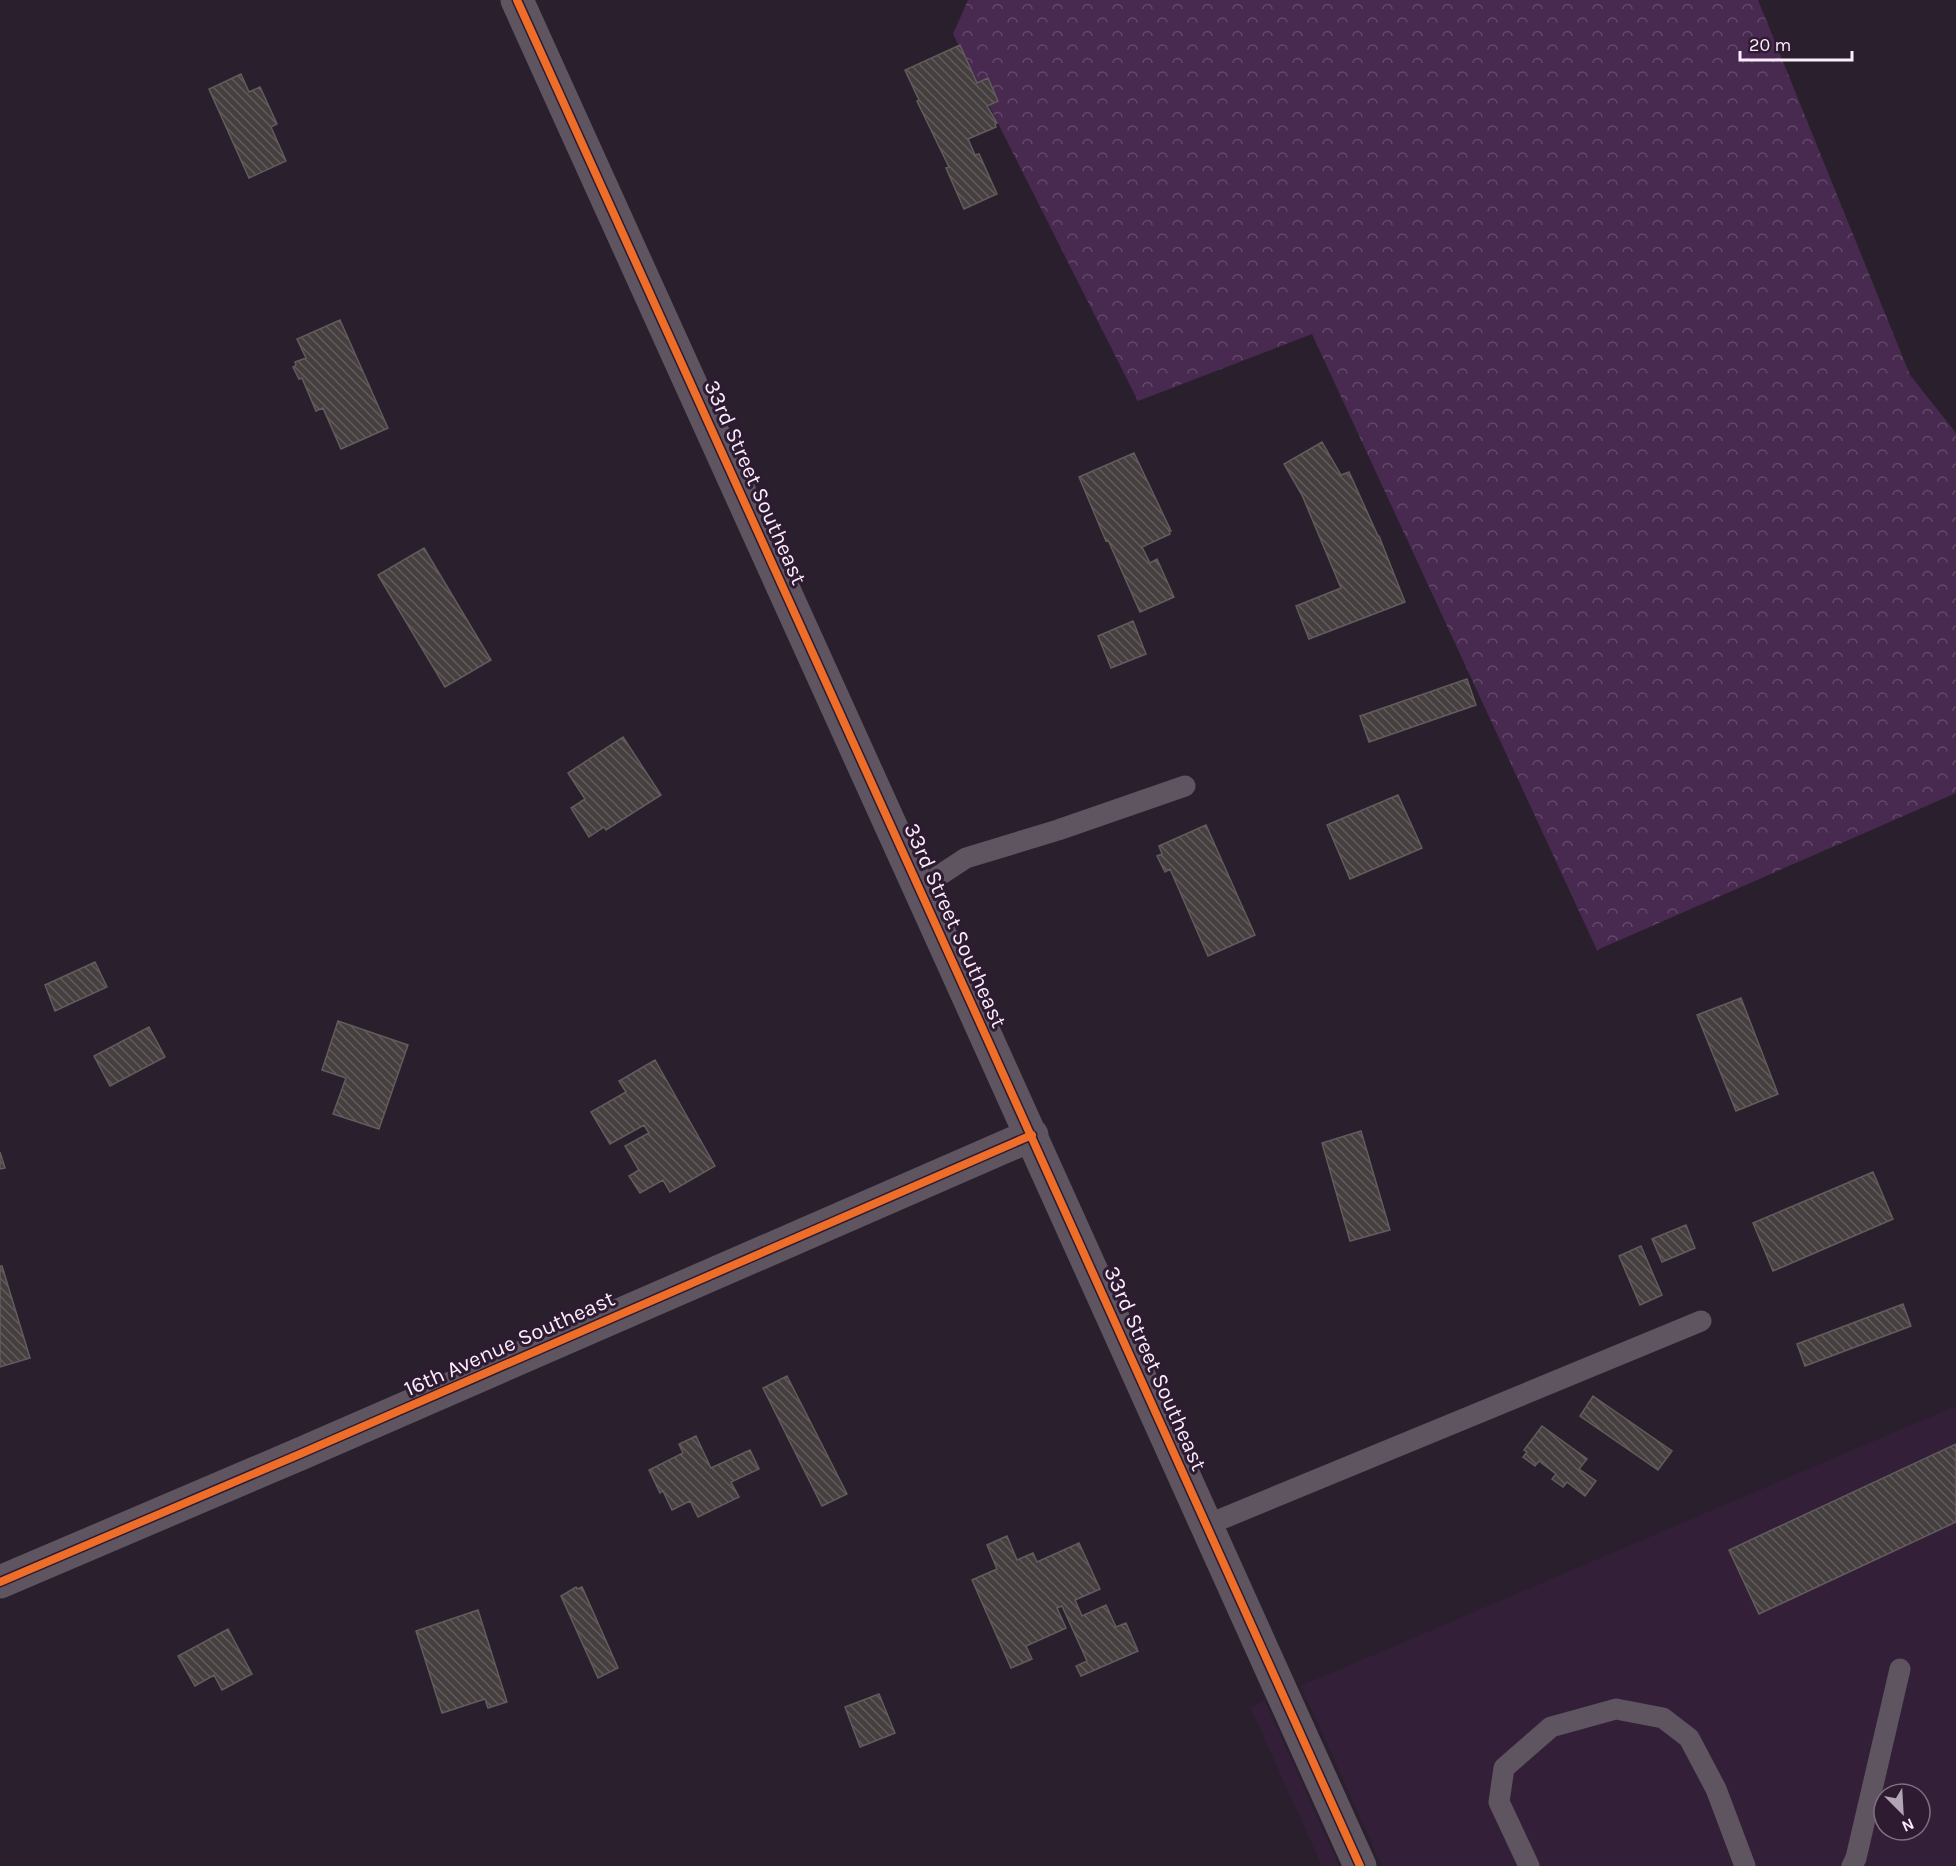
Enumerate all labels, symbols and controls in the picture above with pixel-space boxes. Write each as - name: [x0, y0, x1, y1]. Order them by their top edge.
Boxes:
- scale bar: [1740, 24, 1852, 62]
- text: 20 m: [1749, 34, 1791, 56]
- street label: 33rd Street Southeast: [698, 376, 812, 589]
- street label: 33rd Street Southeast: [898, 819, 1012, 1032]
- street label: 33rd Street Southeast: [1098, 1262, 1212, 1475]
- street label: 16th Avenue Southeast: [400, 1286, 619, 1402]
- north arrow: [1872, 1782, 1932, 1842]
- text: N: [1899, 1814, 1917, 1836]

